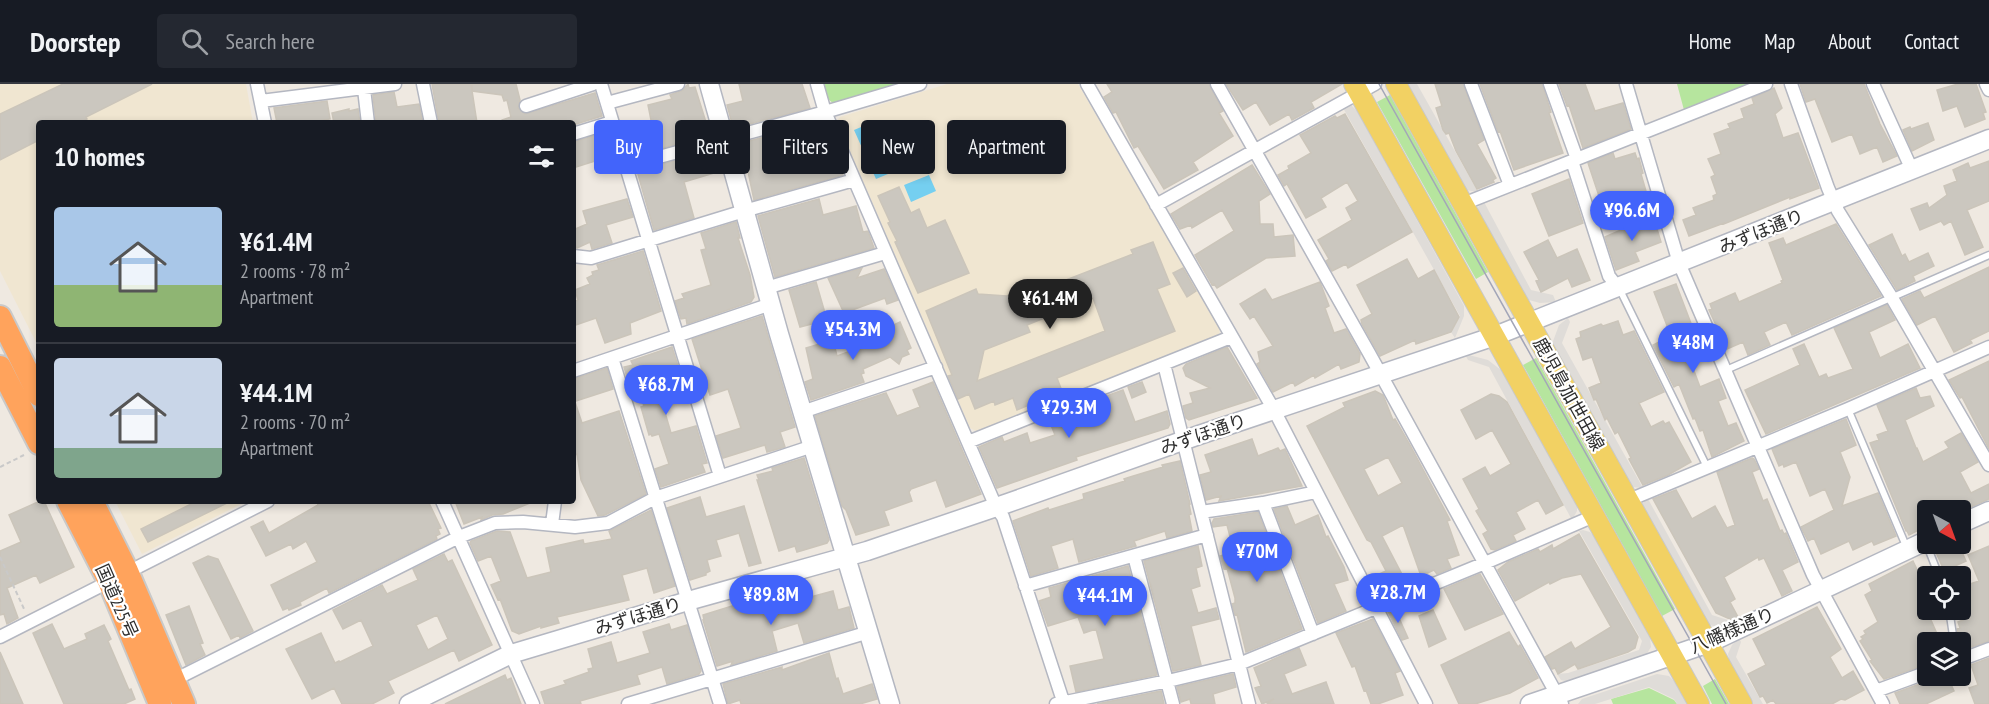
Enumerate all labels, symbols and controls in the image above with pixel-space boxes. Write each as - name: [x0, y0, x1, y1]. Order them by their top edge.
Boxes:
- search box: [157, 14, 577, 68]
- text: Doorstep: [30, 23, 121, 60]
- icon: search: [178, 25, 211, 58]
- text: Search here: [226, 27, 315, 55]
- text: Home: [1689, 28, 1731, 55]
- text: Map: [1764, 28, 1795, 55]
- text: About: [1828, 28, 1871, 55]
- text: Contact: [1904, 28, 1959, 55]
- chip: Buy: [594, 120, 663, 174]
- chip: Rent: [675, 120, 750, 174]
- chip: Filters: [762, 120, 849, 174]
- chip: New: [861, 120, 935, 174]
- chip: Apartment: [947, 120, 1066, 174]
- text: 10 homes: [54, 140, 145, 173]
- icon: filters: [525, 140, 558, 173]
- pin: ¥96.6M: [1583, 191, 1681, 242]
- text: ¥96.6M: [1604, 197, 1660, 223]
- street label: みずほ通り: [1715, 203, 1807, 259]
- text: ¥61.4M: [240, 225, 313, 258]
- icon: home: [102, 231, 174, 303]
- text: 2 rooms · 78 m²: [240, 258, 350, 284]
- pin: ¥61.4M: [1001, 279, 1099, 330]
- text: Apartment: [240, 284, 313, 310]
- text: ¥61.4M: [1022, 285, 1078, 311]
- pin: ¥54.3M: [804, 310, 902, 361]
- text: ¥54.3M: [825, 316, 881, 342]
- pin: ¥48M: [1657, 323, 1729, 374]
- text: ¥48M: [1672, 329, 1714, 355]
- street label: 鹿児島加世田線: [1528, 333, 1610, 455]
- pin: ¥68.7M: [617, 365, 715, 416]
- text: ¥68.7M: [638, 371, 694, 397]
- text: ¥44.1M: [240, 376, 313, 409]
- icon: home: [102, 382, 174, 454]
- pin: ¥29.3M: [1020, 388, 1118, 439]
- text: ¥29.3M: [1041, 394, 1097, 420]
- street label: みずほ通り: [1157, 408, 1249, 460]
- text: 2 rooms · 70 m²: [240, 409, 350, 435]
- text: Apartment: [240, 435, 313, 461]
- north arrow: [1917, 500, 1971, 554]
- map controls: [1917, 500, 1971, 686]
- pin: ¥70M: [1221, 532, 1293, 583]
- text: ¥70M: [1236, 538, 1278, 564]
- street label: 国道225号: [91, 561, 143, 641]
- button: locate: [1917, 566, 1971, 620]
- pin: ¥28.7M: [1349, 573, 1447, 624]
- pin: ¥89.8M: [722, 575, 820, 626]
- pin: ¥44.1M: [1056, 576, 1154, 627]
- text: ¥28.7M: [1370, 579, 1426, 605]
- text: ¥89.8M: [743, 581, 799, 607]
- text: ¥44.1M: [1077, 582, 1133, 608]
- street label: みずほ通り: [592, 592, 684, 640]
- street label: 八幡様通り: [1686, 602, 1778, 658]
- button: layers: [1917, 632, 1971, 686]

